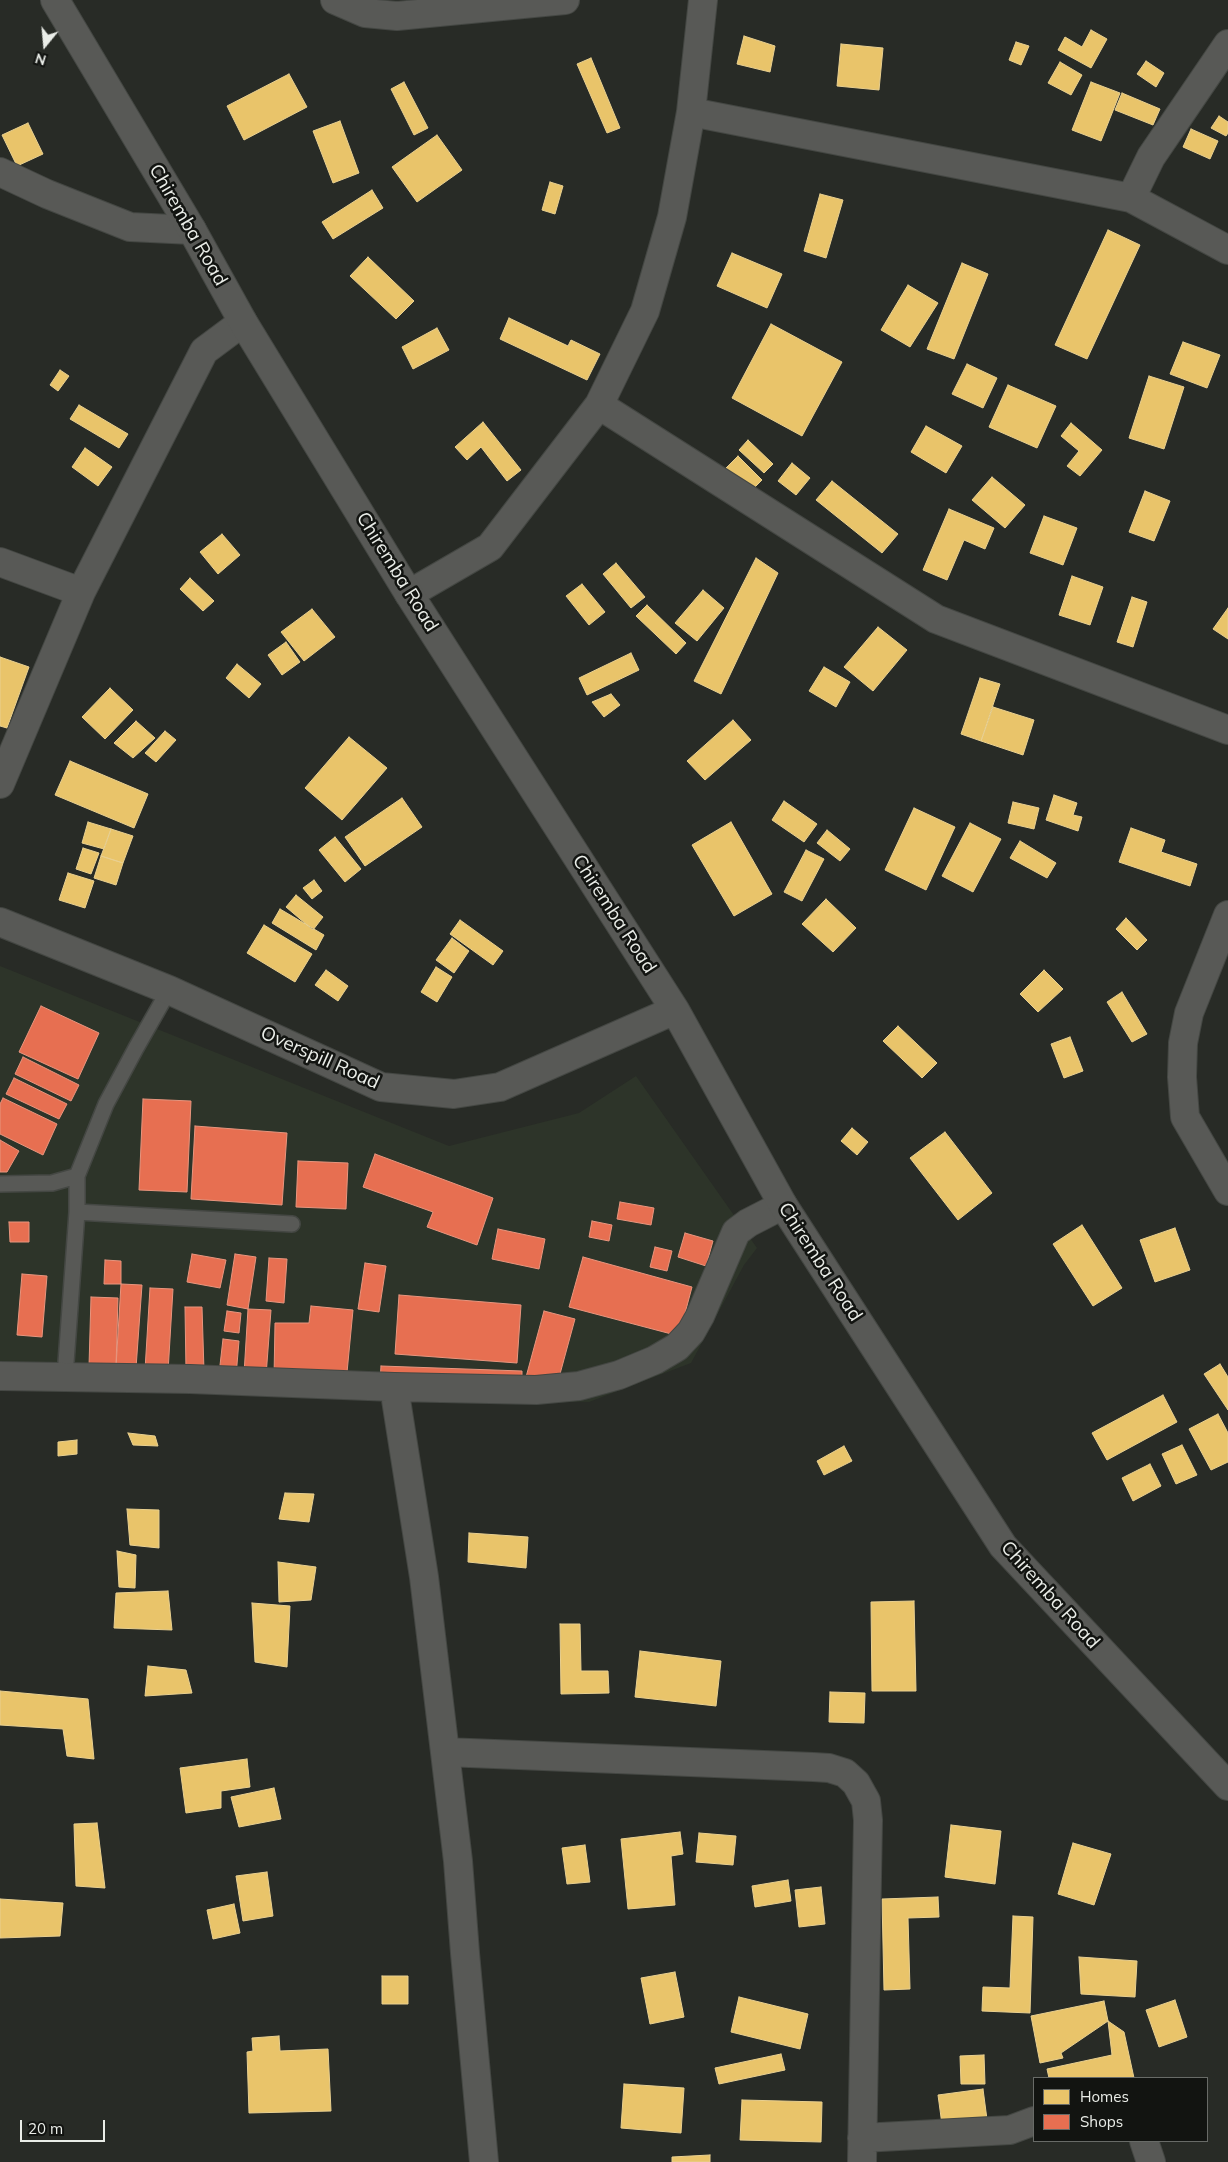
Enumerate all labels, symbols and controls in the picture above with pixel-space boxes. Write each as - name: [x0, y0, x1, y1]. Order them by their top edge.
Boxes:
- north arrow: [20, 20, 70, 70]
- text: N: [33, 49, 48, 69]
- street label: Chiremba Road: [144, 160, 232, 290]
- street label: Chiremba Road: [351, 508, 443, 636]
- street label: Chiremba Road: [567, 850, 661, 978]
- street label: Overspill Road: [257, 1022, 383, 1094]
- street label: Chiremba Road: [773, 1198, 867, 1326]
- street label: Chiremba Road: [996, 1537, 1104, 1653]
- legend: [1033, 2077, 1208, 2142]
- text: Homes: [1080, 2087, 1129, 2106]
- scale bar: [22, 2110, 108, 2142]
- text: Shops: [1080, 2112, 1123, 2131]
- text: 20 m: [28, 2119, 63, 2138]

